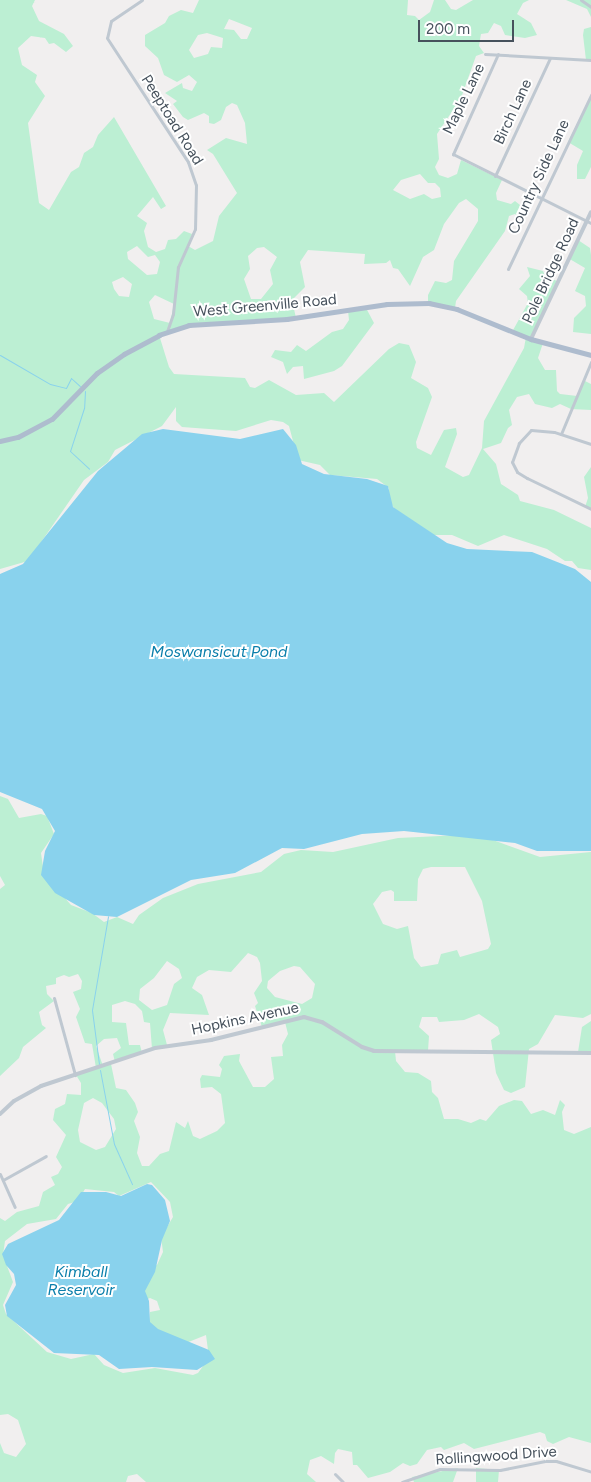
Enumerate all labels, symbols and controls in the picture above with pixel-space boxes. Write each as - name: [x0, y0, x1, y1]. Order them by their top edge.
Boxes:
- scale bar: [421, 10, 517, 42]
- text: 200 m: [426, 20, 470, 38]
- street label: Maple Lane: [439, 61, 489, 137]
- street label: Peeptoad Road: [137, 72, 207, 168]
- street label: Birch Lane: [490, 77, 536, 147]
- street label: Country Side Lane: [505, 117, 573, 237]
- street label: Pole Bridge Road: [519, 215, 583, 327]
- street label: West Greenville Road: [193, 291, 337, 321]
- water label: Moswansicut Pond: [151, 642, 287, 662]
- street label: Hopkins Avenue: [190, 999, 300, 1039]
- water label: Kimball Reservoir: [47, 1262, 115, 1300]
- street label: Rollingwood Drive: [435, 1443, 557, 1469]

